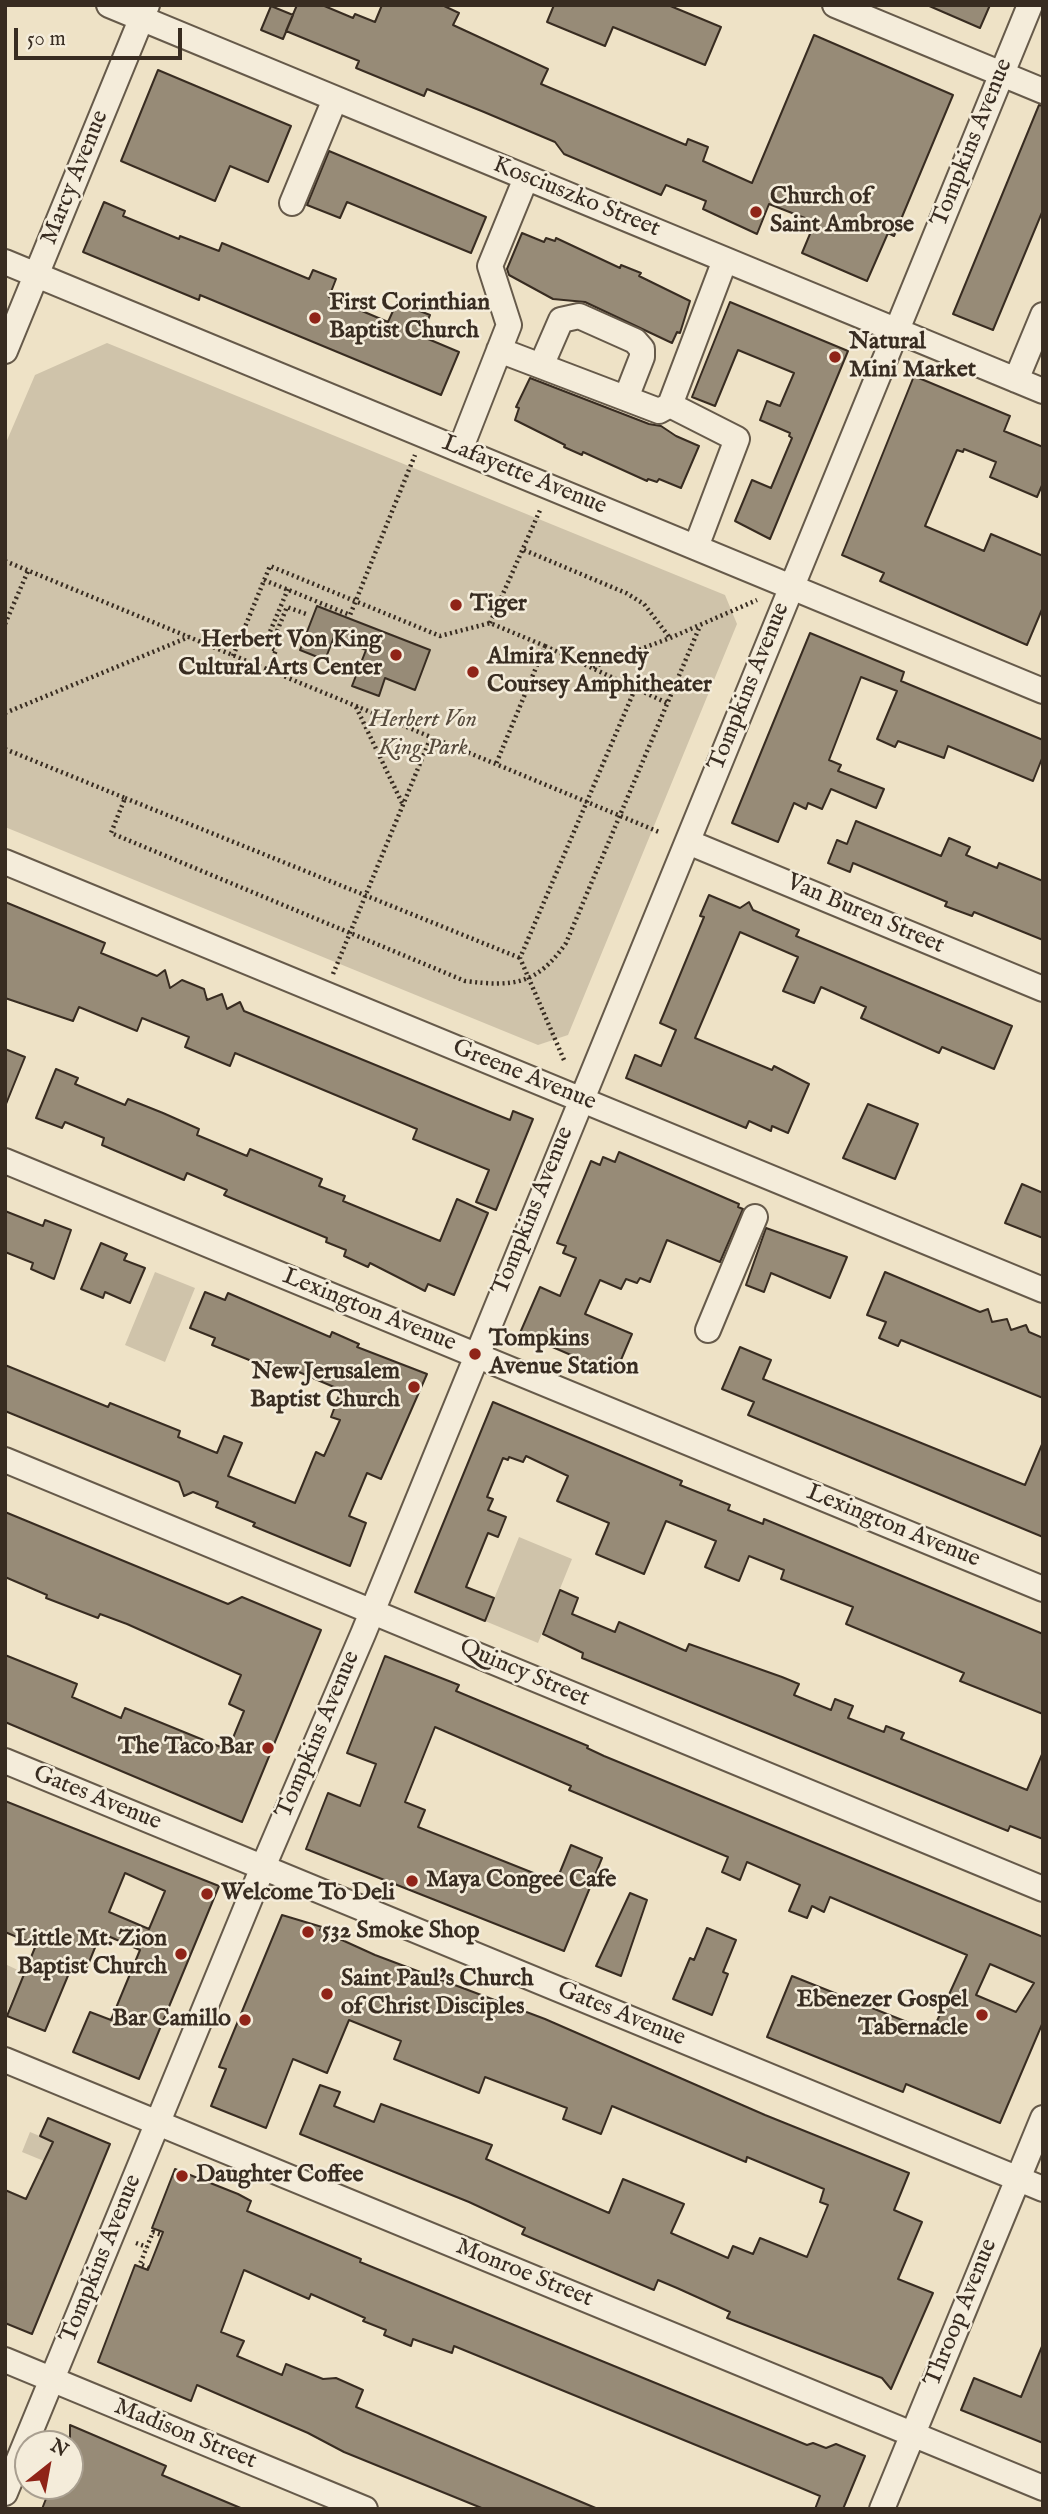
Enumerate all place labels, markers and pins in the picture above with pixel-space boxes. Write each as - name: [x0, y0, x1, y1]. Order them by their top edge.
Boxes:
- place label: Church of Saint Ambrose: [770, 184, 914, 240]
- marker: Church of Saint Ambrose: [748, 204, 764, 220]
- place label: First Corinthian Baptist Church: [329, 290, 490, 346]
- marker: First Corinthian Baptist Church: [307, 310, 323, 326]
- place label: Natural Mini Market: [849, 329, 976, 385]
- marker: Natural Mini Market: [827, 349, 843, 365]
- place label: Tiger: [470, 591, 527, 619]
- marker: Tiger: [448, 597, 464, 613]
- place label: Herbert Von King Cultural Arts Center: [178, 627, 382, 683]
- place label: Almira Kennedy Coursey Amphitheater: [487, 644, 712, 700]
- marker: Herbert Von King Cultural Arts Center: [388, 647, 404, 663]
- marker: Almira Kennedy Coursey Amphitheater: [465, 664, 481, 680]
- place label: Tompkins Avenue Station: [489, 1326, 639, 1382]
- marker: Tompkins Avenue Station: [467, 1346, 483, 1362]
- place label: New Jerusalem Baptist Church: [250, 1359, 400, 1415]
- marker: New Jerusalem Baptist Church: [406, 1379, 422, 1395]
- place label: The Taco Bar: [118, 1734, 254, 1762]
- marker: The Taco Bar: [260, 1740, 276, 1756]
- place label: Maya Congee Cafe: [426, 1867, 616, 1895]
- marker: Maya Congee Cafe: [404, 1873, 420, 1889]
- place label: Welcome To Deli: [221, 1880, 395, 1908]
- marker: Welcome To Deli: [199, 1886, 215, 1902]
- place label: 532 Smoke Shop: [322, 1918, 480, 1946]
- marker: 532 Smoke Shop: [300, 1924, 316, 1940]
- place label: Little Mt. Zion Baptist Church: [15, 1926, 167, 1982]
- marker: Little Mt. Zion Baptist Church: [173, 1946, 189, 1962]
- place label: Saint Paul's Church of Christ Disciples: [341, 1966, 534, 2022]
- marker: Saint Paul's Church of Christ Disciples: [319, 1986, 335, 2002]
- place label: Ebenezer Gospel Tabernacle: [796, 1987, 968, 2043]
- place label: Bar Camillo: [112, 2006, 231, 2034]
- marker: Ebenezer Gospel Tabernacle: [974, 2007, 990, 2023]
- marker: Bar Camillo: [237, 2012, 253, 2028]
- place label: Daughter Coffee: [196, 2162, 364, 2190]
- marker: Daughter Coffee: [174, 2168, 190, 2184]

